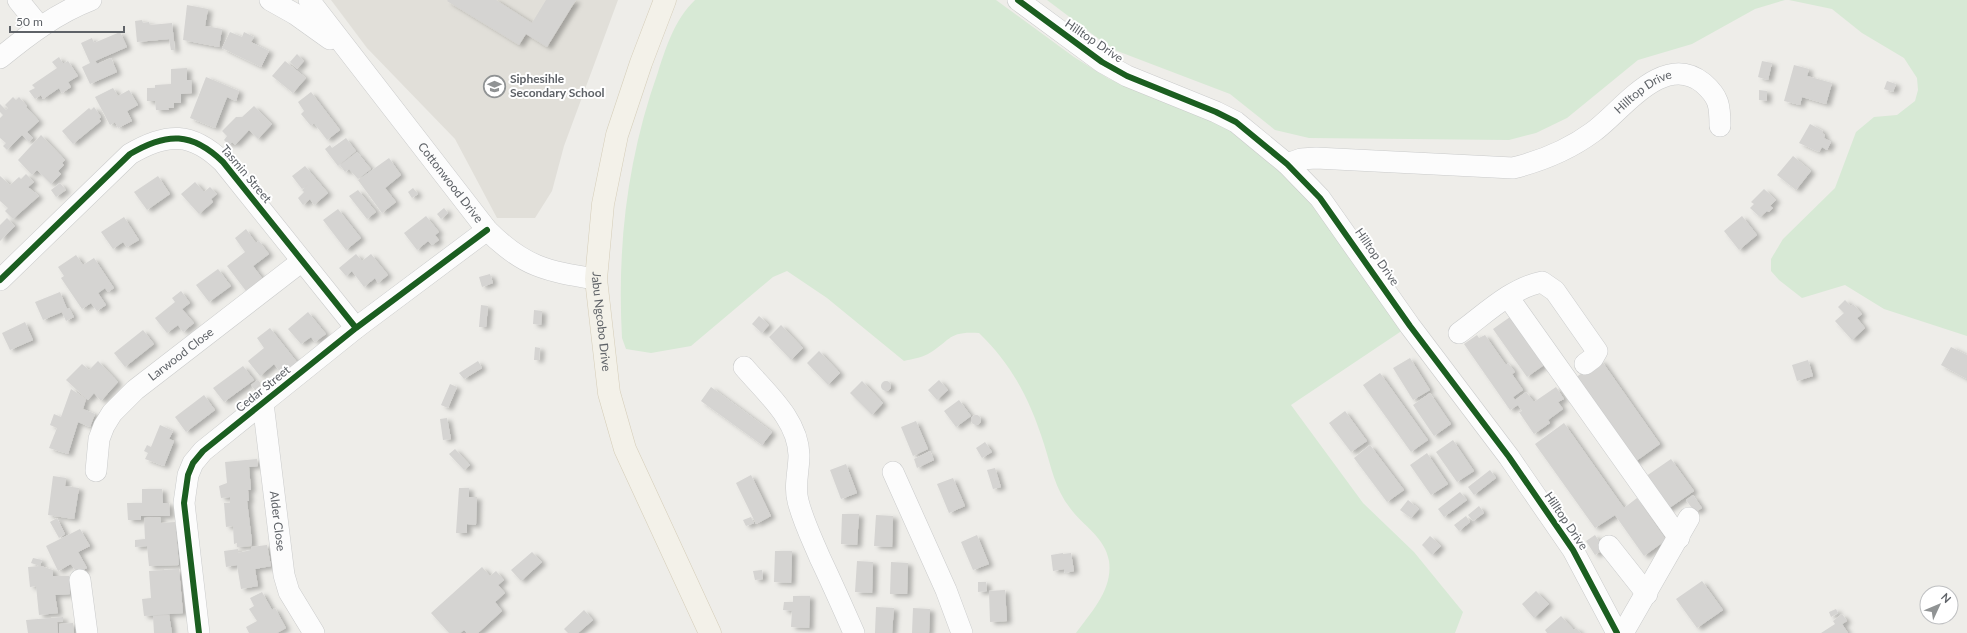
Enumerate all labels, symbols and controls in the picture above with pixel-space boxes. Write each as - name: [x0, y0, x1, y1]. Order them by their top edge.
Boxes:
- scale bar: [10, 8, 124, 34]
- text: 50 m: [16, 14, 43, 29]
- street label: Hilltop Drive: [1062, 16, 1126, 66]
- street label: Hilltop Drive: [1611, 67, 1673, 117]
- place label: Siphesihle Secondary School: [510, 71, 605, 100]
- school or university icon: Siphesihle Secondary School: [482, 73, 508, 99]
- street label: Cottonwood Drive: [415, 139, 487, 226]
- street label: Tasmin Street: [218, 142, 275, 206]
- street label: Hilltop Drive: [1352, 225, 1403, 289]
- street label: Jabu Ngcobo Drive: [589, 271, 614, 372]
- street label: Larwood Close: [145, 324, 216, 384]
- street label: Cedar Street: [232, 362, 293, 415]
- street label: Hilltop Drive: [1541, 489, 1591, 553]
- street label: Alder Close: [267, 490, 289, 552]
- north arrow: [1919, 585, 1959, 625]
- text: N: [1939, 590, 1954, 605]

